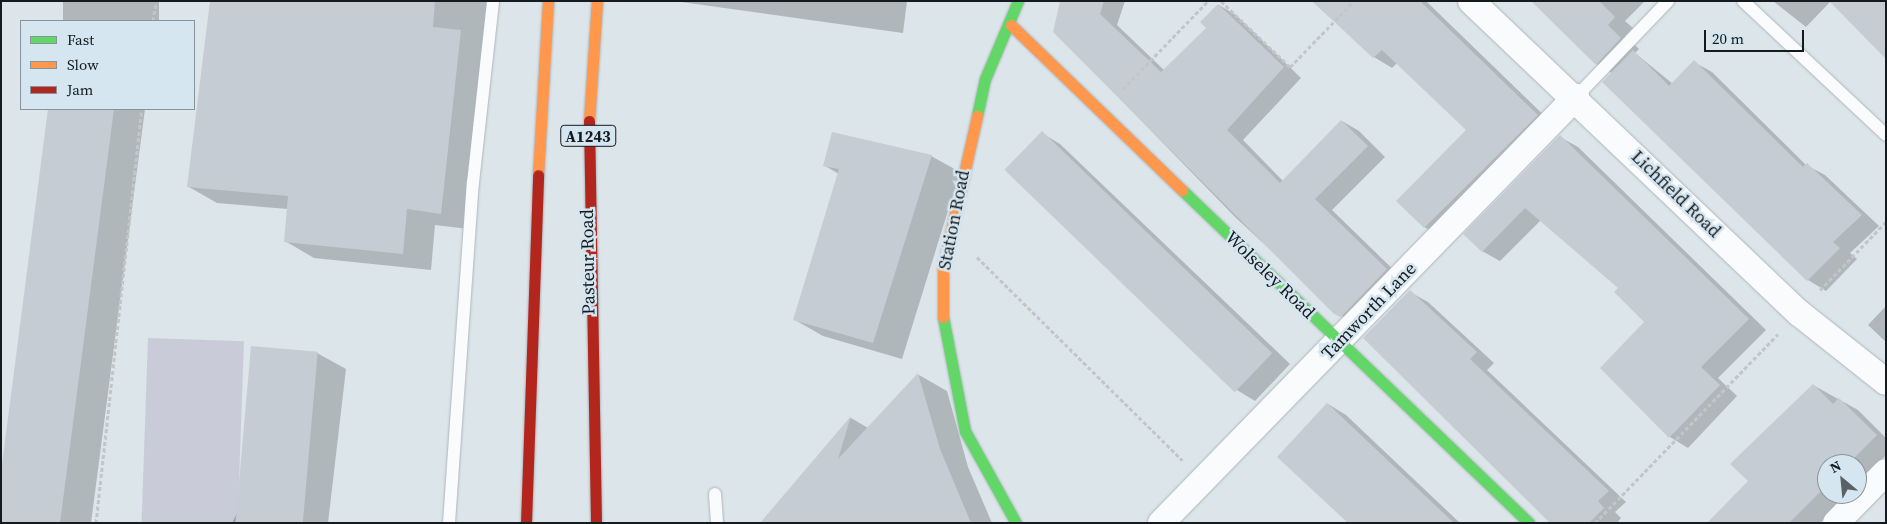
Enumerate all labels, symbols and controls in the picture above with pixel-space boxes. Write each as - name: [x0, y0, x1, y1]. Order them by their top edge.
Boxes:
- legend: [20, 20, 195, 110]
- scale bar: [1707, 20, 1807, 52]
- text: 20 m: [1712, 28, 1744, 49]
- text: Fast: [67, 29, 94, 50]
- text: Slow: [67, 54, 99, 75]
- text: Jam: [67, 79, 93, 100]
- road number: A1243: [559, 122, 617, 150]
- street label: Lichfield Road: [1627, 146, 1725, 242]
- street label: Station Road: [934, 168, 974, 272]
- street label: Pasteur Road: [576, 209, 600, 315]
- street label: Wolseley Road: [1221, 227, 1319, 323]
- street label: Tamworth Lane: [1317, 258, 1421, 364]
- north arrow: [1817, 454, 1867, 504]
- text: N: [1826, 455, 1845, 478]

